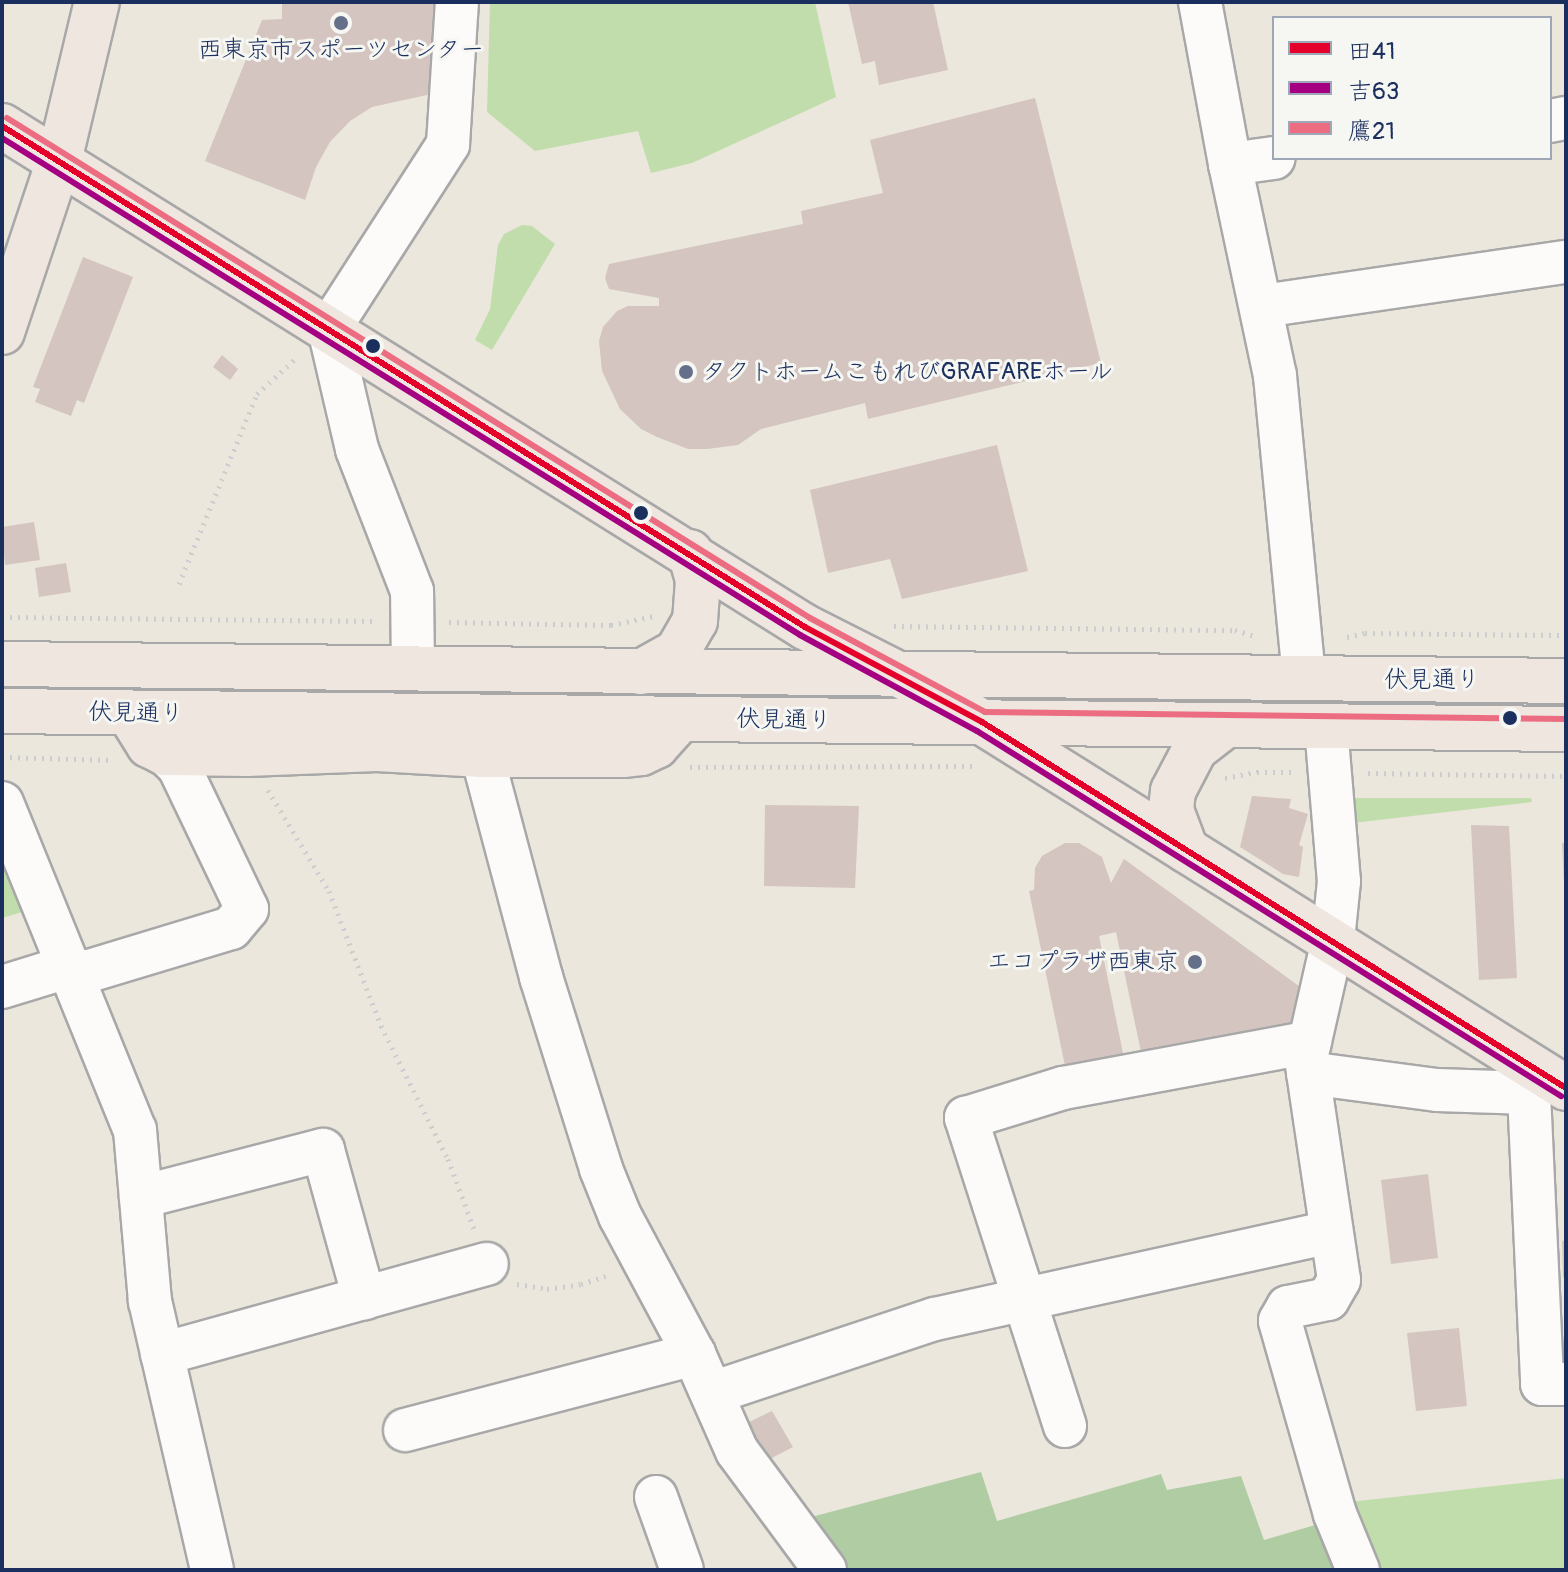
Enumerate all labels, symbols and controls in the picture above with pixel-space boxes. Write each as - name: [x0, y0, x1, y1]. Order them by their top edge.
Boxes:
- marker: 西東京市スポーツセンター: [332, 14, 350, 32]
- legend: [1272, 16, 1552, 160]
- place label: 西東京市スポーツセンター: [197, 36, 485, 64]
- text: 田41: [1348, 37, 1395, 66]
- text: 吉63: [1348, 77, 1399, 106]
- text: 鷹21: [1348, 117, 1395, 146]
- unlabelled marker: [365, 338, 381, 354]
- place label: タクトホームこもれびGRAFAREホール: [702, 358, 1116, 386]
- marker: タクトホームこもれびGRAFAREホール: [677, 363, 695, 381]
- unlabelled marker: [633, 505, 649, 521]
- street label: 伏見通り: [1384, 666, 1480, 694]
- street label: 伏見通り: [88, 698, 184, 728]
- street label: 伏見通り: [736, 705, 832, 735]
- unlabelled marker: [1502, 710, 1518, 726]
- place label: エコプラザ西東京: [987, 948, 1179, 976]
- marker: エコプラザ西東京: [1186, 953, 1204, 971]

